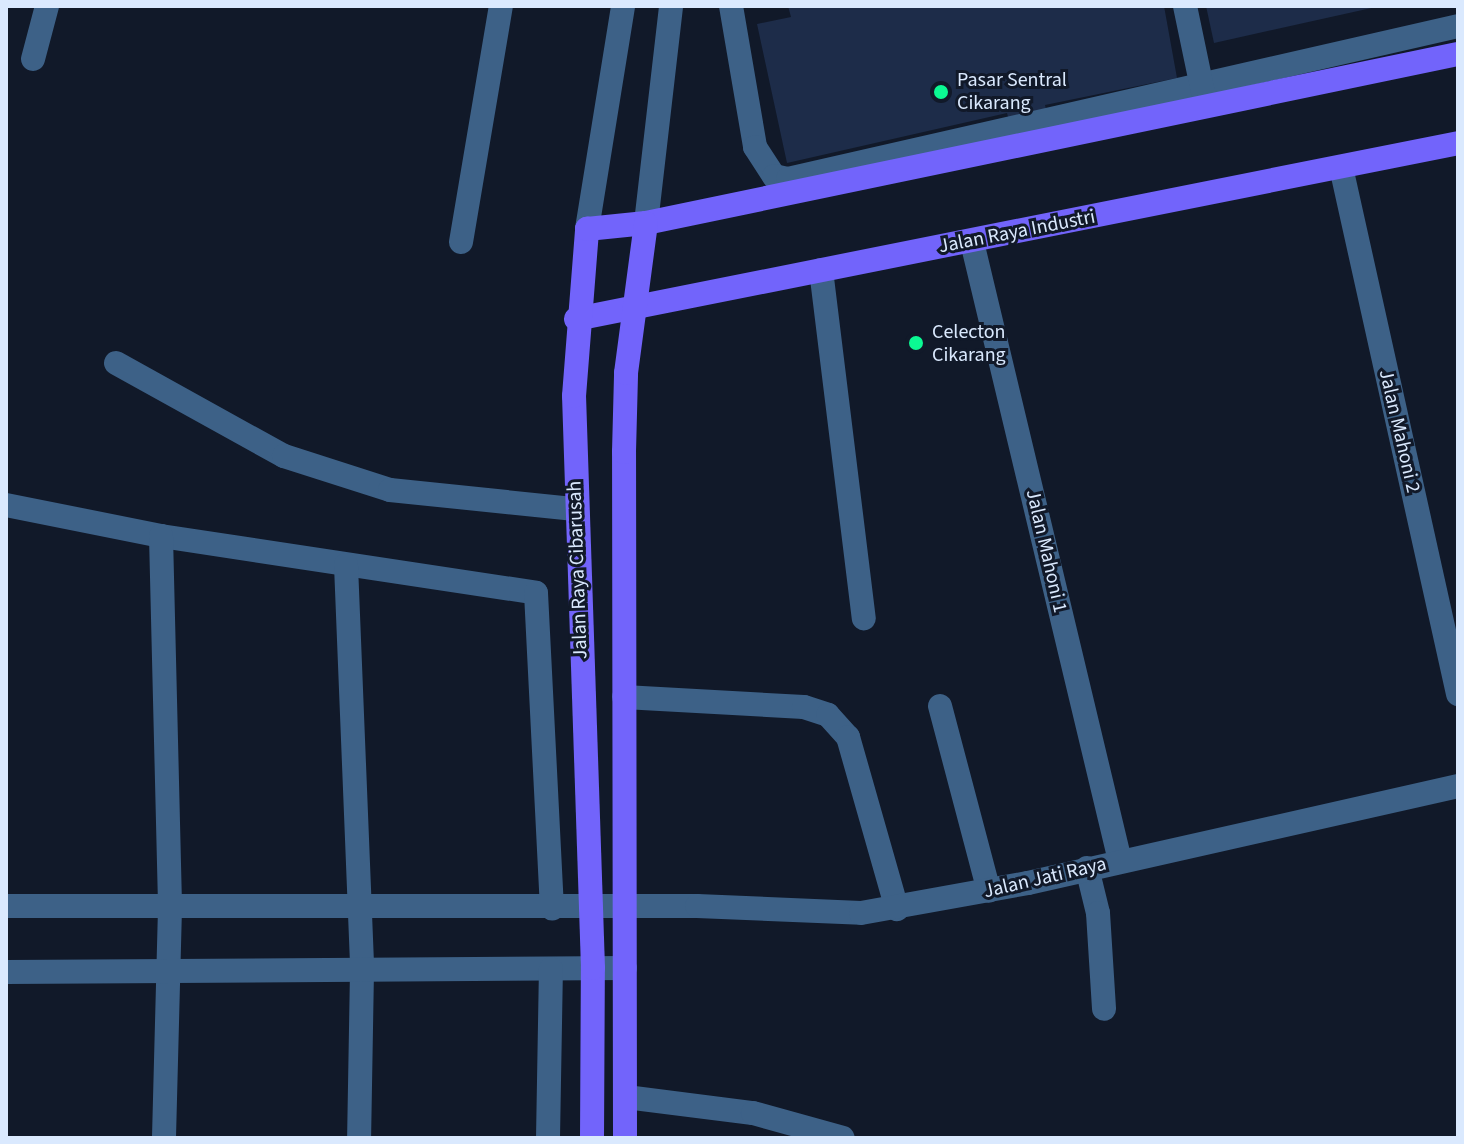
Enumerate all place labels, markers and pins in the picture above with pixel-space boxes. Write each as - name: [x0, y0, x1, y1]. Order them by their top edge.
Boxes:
- place label: Pasar Sentral Cikarang: [957, 68, 1067, 115]
- marker: Pasar Sentral Cikarang: [932, 83, 950, 101]
- place label: Celecton Cikarang: [932, 320, 1006, 367]
- marker: Celecton Cikarang: [907, 334, 925, 352]

